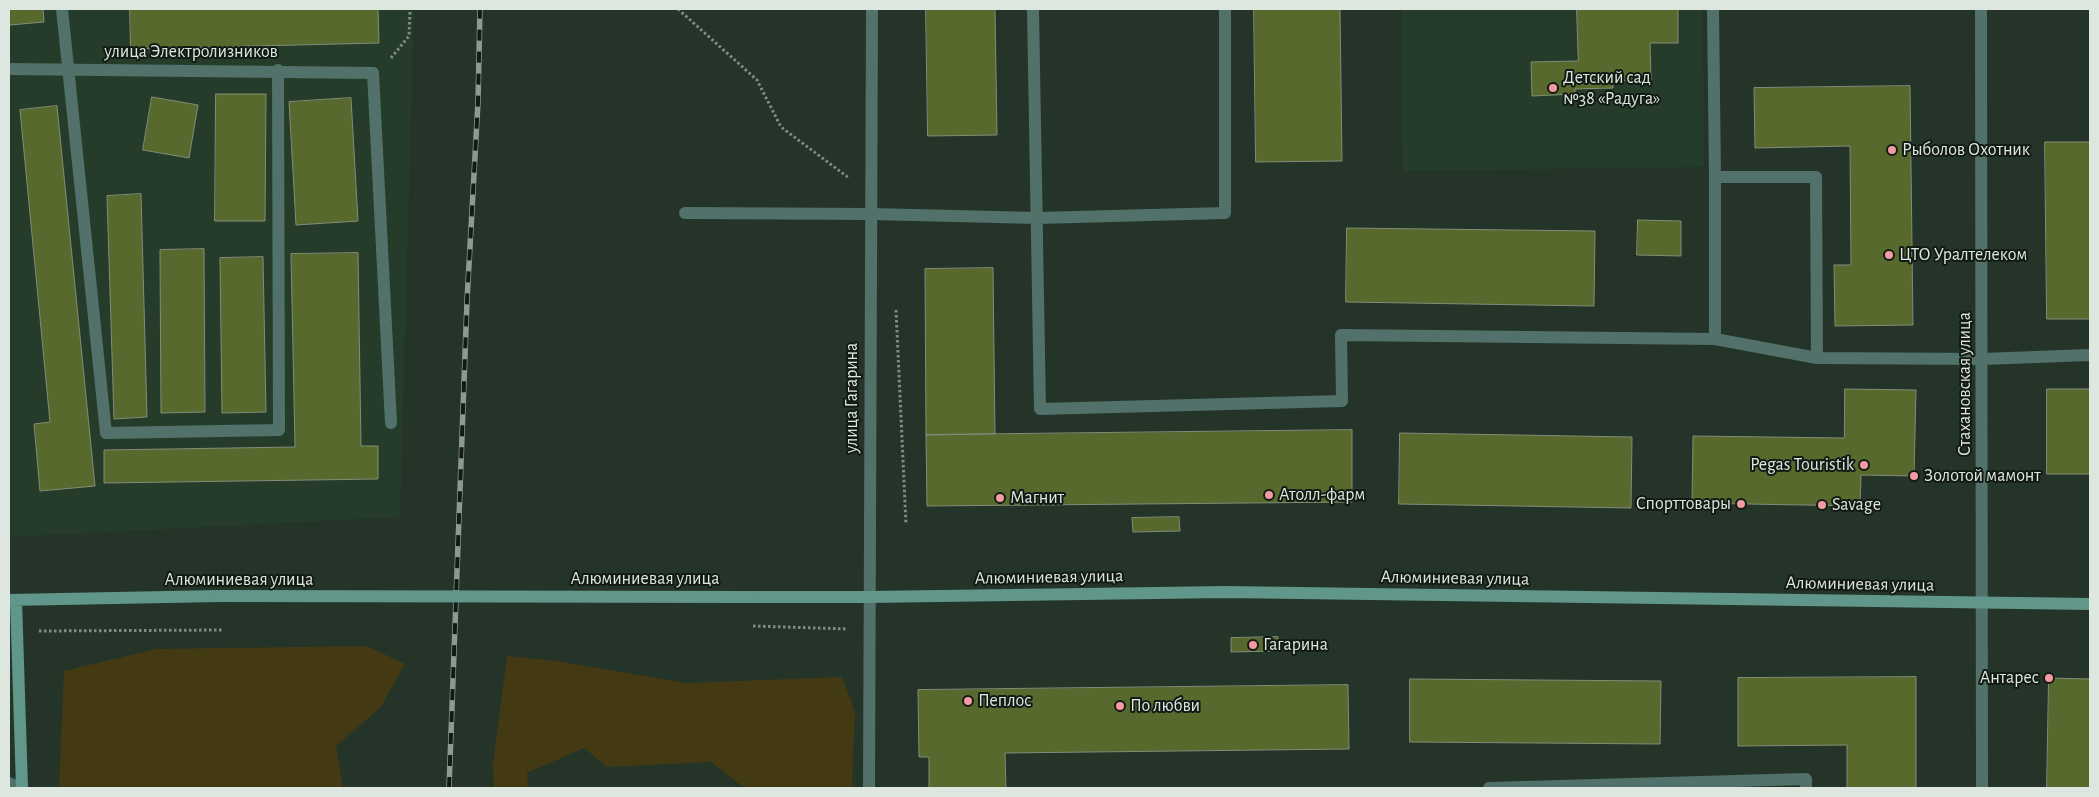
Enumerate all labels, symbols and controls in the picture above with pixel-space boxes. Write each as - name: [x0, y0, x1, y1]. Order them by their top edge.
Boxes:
- street label: улица Электролизников: [104, 41, 278, 63]
- place label: Детский сад №38 «Радуга»: [1563, 67, 1660, 110]
- marker: Детский сад №38 «Радуга»: [1547, 82, 1559, 94]
- place label: Рыболов Охотник: [1902, 139, 2030, 161]
- marker: Рыболов Охотник: [1886, 144, 1898, 156]
- place label: ЦТО Уралтелеком: [1899, 244, 2027, 266]
- marker: ЦТО Уралтелеком: [1883, 249, 1895, 261]
- street label: Стахановская улица: [1954, 312, 1976, 456]
- street label: улица Гагарина: [841, 343, 863, 453]
- place label: Pegas Touristik: [1750, 454, 1854, 476]
- marker: Pegas Touristik: [1858, 459, 1870, 471]
- place label: Золотой мамонт: [1924, 465, 2041, 487]
- marker: Золотой мамонт: [1908, 470, 1920, 482]
- place label: Атолл-фарм: [1279, 484, 1365, 506]
- place label: Магнит: [1010, 487, 1064, 509]
- marker: Атолл-фарм: [1263, 489, 1275, 501]
- marker: Магнит: [994, 492, 1006, 504]
- place label: Спорттовары: [1636, 493, 1731, 515]
- place label: Savage: [1832, 494, 1881, 516]
- marker: Спорттовары: [1735, 498, 1747, 510]
- marker: Savage: [1816, 499, 1828, 511]
- street label: Алюминиевая улица: [974, 565, 1124, 589]
- street label: Алюминиевая улица: [1380, 566, 1530, 590]
- street label: Алюминиевая улица: [571, 568, 719, 590]
- street label: Алюминиевая улица: [165, 569, 313, 591]
- street label: Алюминиевая улица: [1785, 572, 1935, 596]
- place label: Гагарина: [1263, 634, 1328, 656]
- marker: Гагарина: [1247, 639, 1259, 651]
- place label: Антарес: [1980, 667, 2039, 689]
- marker: Антарес: [2043, 672, 2055, 684]
- place label: Пеплос: [978, 690, 1032, 712]
- marker: Пеплос: [962, 695, 974, 707]
- place label: По любви: [1130, 695, 1200, 717]
- marker: По любви: [1114, 700, 1126, 712]

